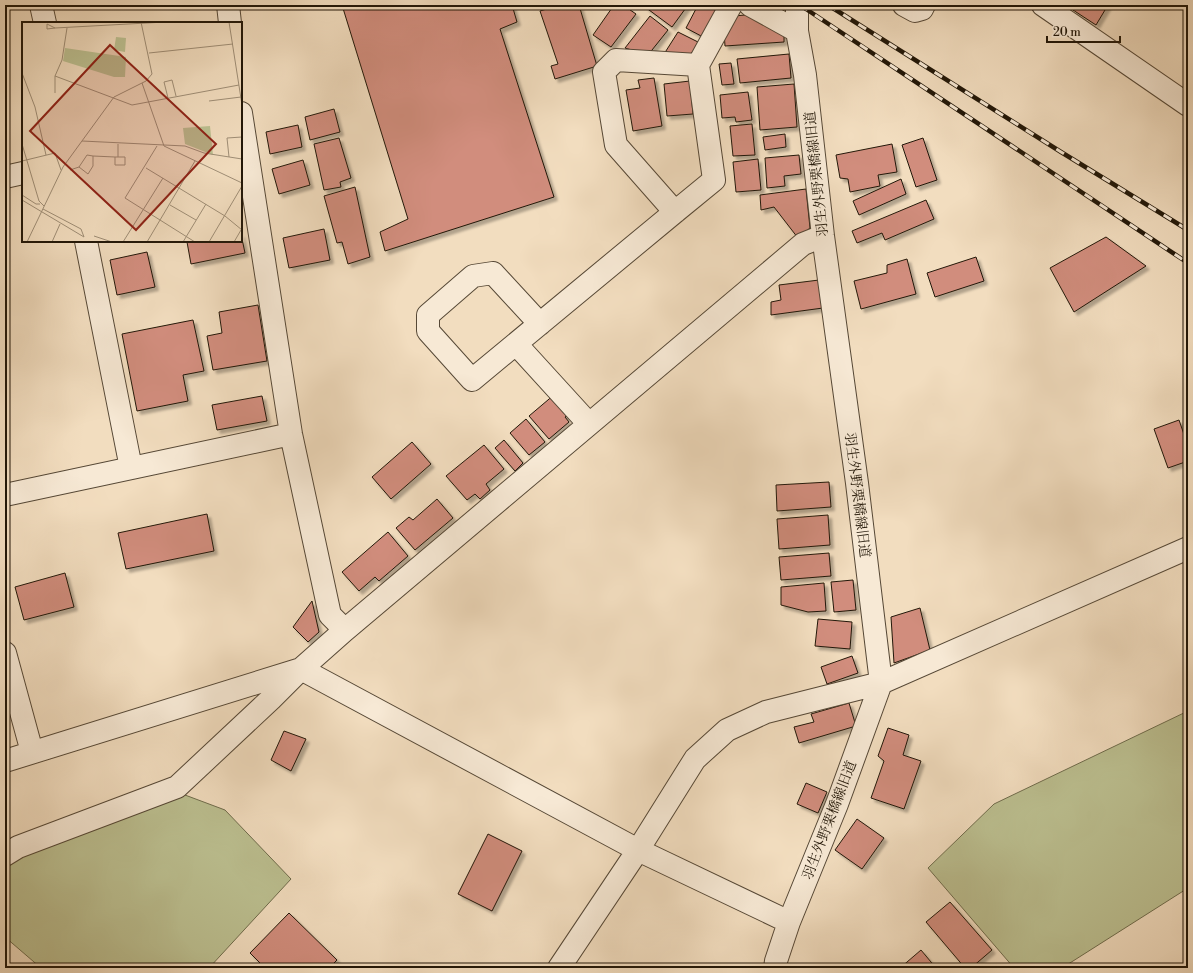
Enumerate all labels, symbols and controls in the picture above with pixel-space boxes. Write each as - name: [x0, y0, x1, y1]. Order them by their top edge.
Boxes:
- scale bar: [1047, 18, 1120, 44]
- inset map: [22, 22, 242, 242]
- text: 20 m: [1053, 25, 1081, 40]
- street label: 羽生外野栗橋線旧道: [801, 110, 833, 237]
- street label: 羽生外野栗橋線旧道: [840, 431, 874, 559]
- street label: 羽生外野栗橋線旧道: [799, 758, 861, 882]

